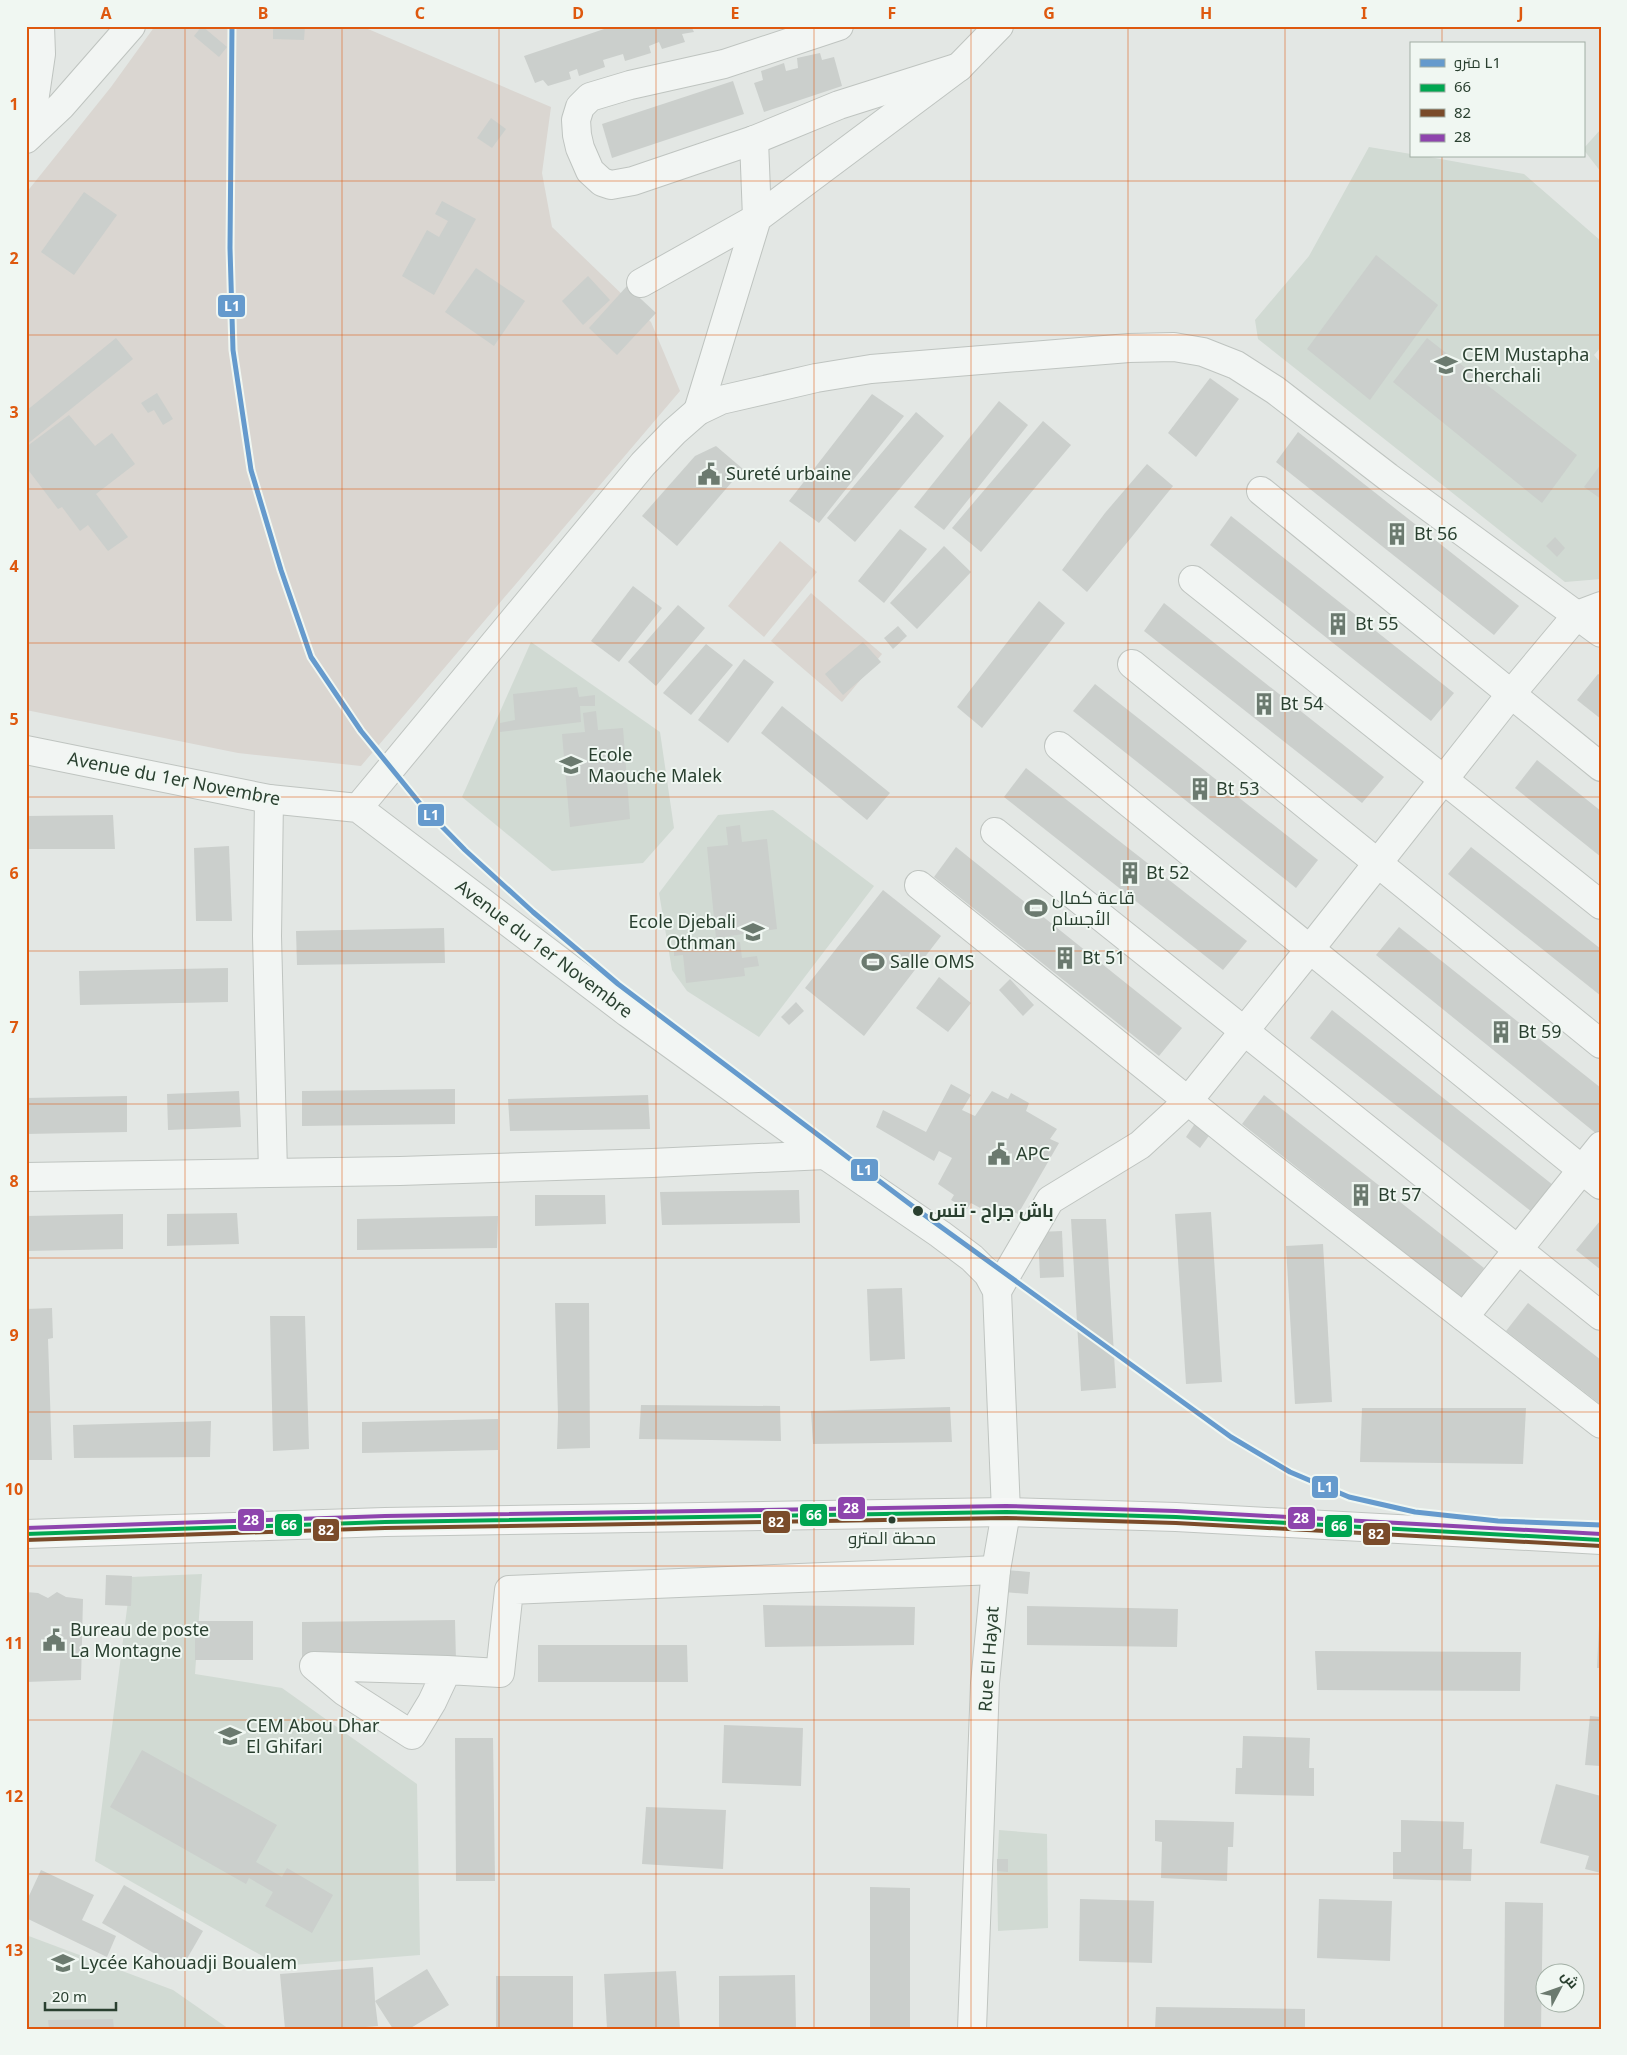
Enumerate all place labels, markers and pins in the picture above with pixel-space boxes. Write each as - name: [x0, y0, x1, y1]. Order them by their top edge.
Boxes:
- place label: CEM Mustapha Cherchali: [1462, 342, 1589, 387]
- school or university icon: CEM Mustapha Cherchali: [1433, 352, 1459, 378]
- public building icon: Sureté urbaine: [696, 461, 722, 487]
- place label: Sureté urbaine: [726, 461, 851, 485]
- building icon: Bt 56: [1384, 521, 1410, 547]
- place label: Bt 56: [1414, 521, 1457, 545]
- building icon: Bt 55: [1325, 611, 1351, 637]
- place label: Bt 55: [1355, 611, 1398, 635]
- building icon: Bt 54: [1251, 691, 1277, 717]
- place label: Bt 54: [1280, 691, 1323, 715]
- place label: Ecole Maouche Malek: [588, 742, 722, 787]
- school or university icon: Ecole Maouche Malek: [558, 752, 584, 778]
- building icon: Bt 53: [1187, 776, 1213, 802]
- place label: Bt 53: [1216, 776, 1259, 800]
- building icon: Bt 52: [1117, 860, 1143, 886]
- place label: Bt 52: [1146, 860, 1189, 884]
- place label: قاعة كمال الأجسام: [1052, 885, 1135, 931]
- sports icon: قاعة كمال الأجسام: [1023, 895, 1049, 921]
- place label: Ecole Djebali Othman: [629, 909, 736, 954]
- school or university icon: Ecole Djebali Othman: [740, 919, 766, 945]
- building icon: Bt 51: [1052, 945, 1078, 971]
- place label: Bt 51: [1082, 945, 1125, 969]
- sports icon: Salle OMS: [860, 949, 886, 975]
- place label: Salle OMS: [890, 949, 974, 973]
- building icon: Bt 59: [1488, 1019, 1514, 1045]
- place label: Bt 59: [1518, 1019, 1561, 1043]
- public building icon: APC: [986, 1141, 1012, 1167]
- place label: APC: [1016, 1141, 1050, 1165]
- building icon: Bt 57: [1348, 1182, 1374, 1208]
- place label: Bt 57: [1378, 1182, 1421, 1206]
- place label: باش جراح - تنس: [929, 1198, 1054, 1223]
- marker: باش جراح - تنس: [911, 1204, 925, 1218]
- marker: محطة المترو: [887, 1515, 897, 1525]
- place label: محطة المترو: [848, 1526, 936, 1549]
- place label: Bureau de poste La Montagne: [70, 1617, 209, 1662]
- public building icon: Bureau de poste La Montagne: [41, 1627, 67, 1653]
- place label: CEM Abou Dhar El Ghifari: [246, 1713, 380, 1758]
- school or university icon: CEM Abou Dhar El Ghifari: [217, 1723, 243, 1749]
- school or university icon: Lycée Kahouadji Boualem: [50, 1950, 76, 1976]
- place label: Lycée Kahouadji Boualem: [80, 1950, 297, 1974]

